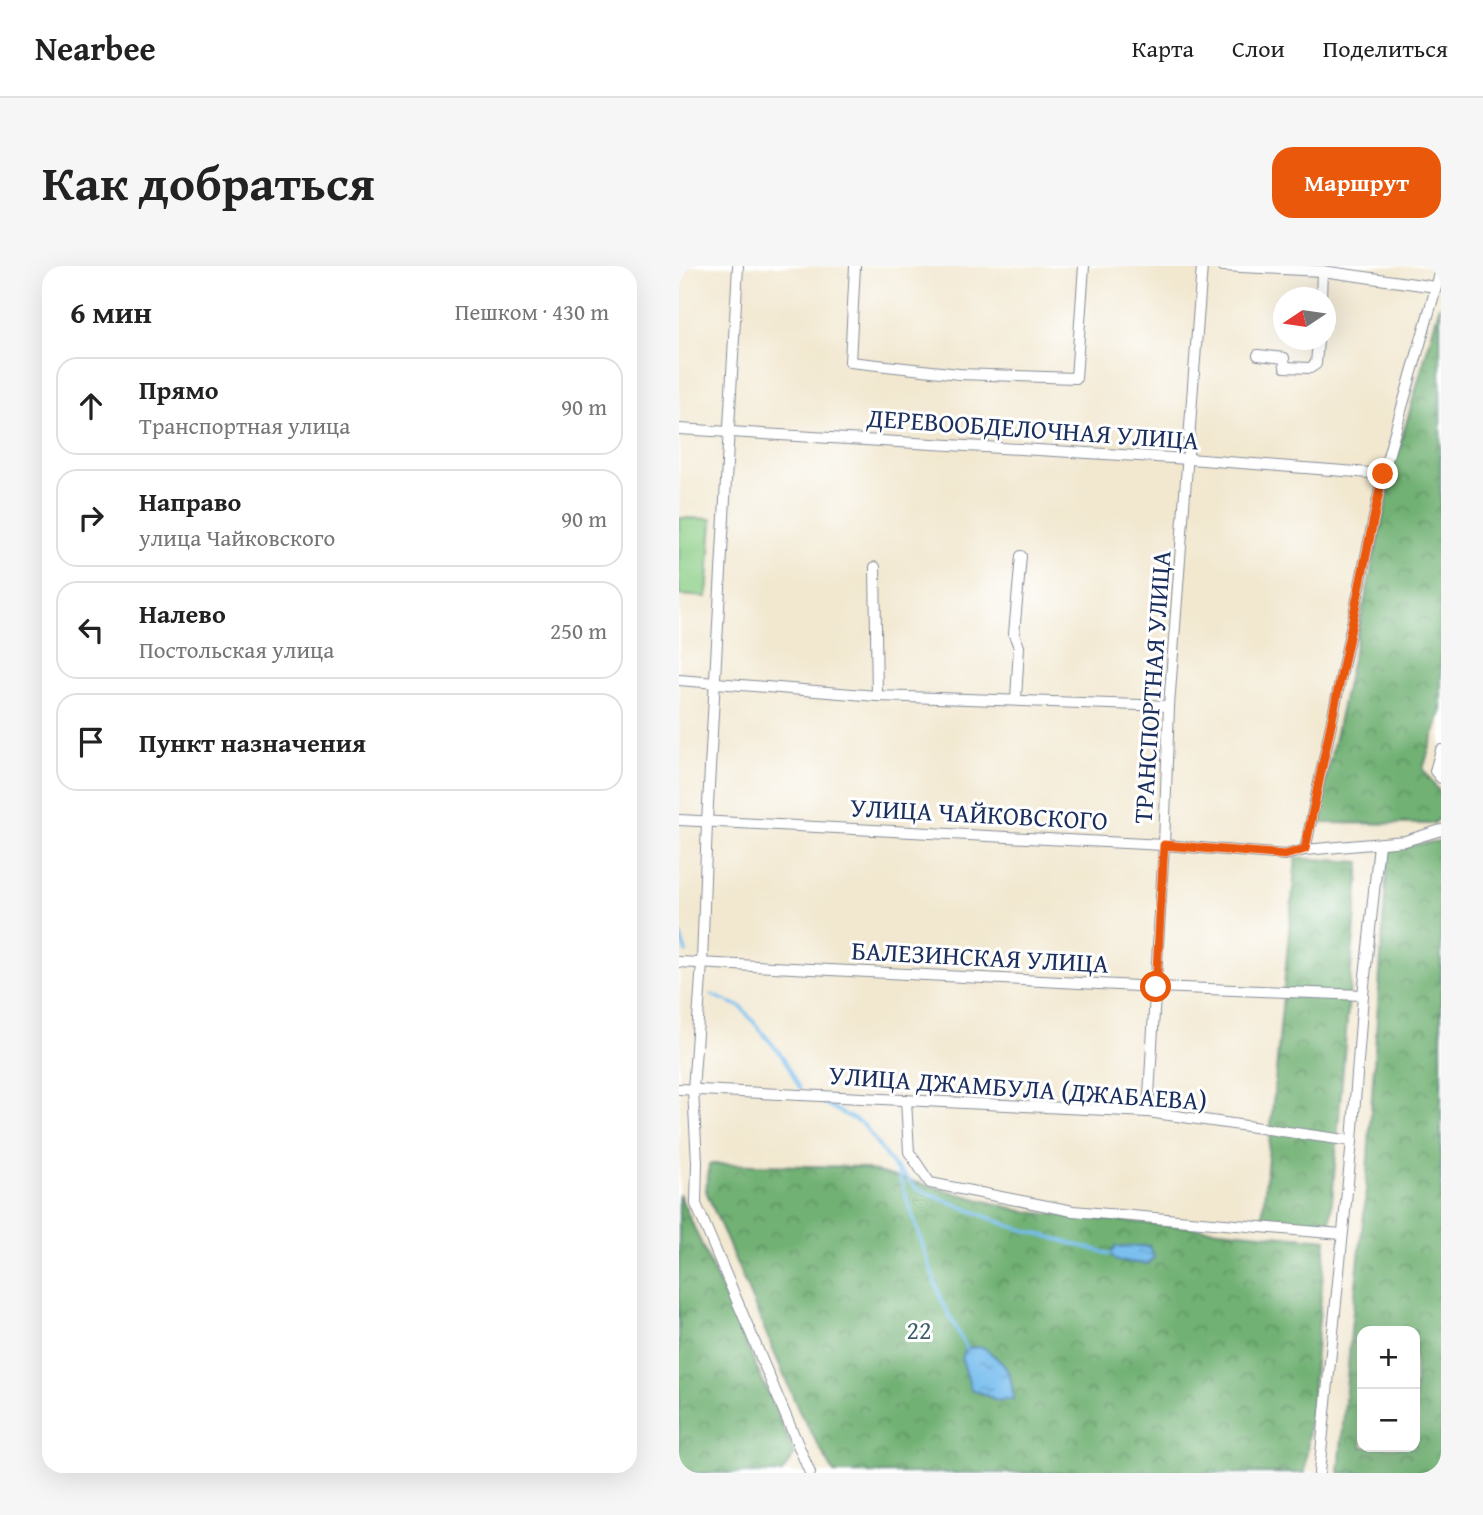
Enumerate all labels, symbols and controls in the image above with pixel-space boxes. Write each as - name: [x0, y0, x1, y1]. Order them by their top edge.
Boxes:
- text: Nearbee: [35, 24, 156, 72]
- text: Карта: [1132, 31, 1194, 66]
- text: Слои: [1232, 31, 1285, 66]
- text: Поделиться: [1323, 31, 1448, 66]
- text: Как добраться: [42, 146, 375, 218]
- button: Маршрут: [1272, 147, 1441, 218]
- north arrow: [1273, 287, 1336, 350]
- text: 6 мин: [70, 290, 152, 334]
- text: Пешком · 430 m: [455, 295, 609, 328]
- text: Прямо: [139, 370, 219, 409]
- icon: ahead: [72, 387, 110, 425]
- text: 90 m: [561, 390, 607, 423]
- street label: ДЕРЕВООБДЕЛОЧНАЯ УЛИЦА: [865, 397, 1200, 460]
- text: Транспортная улица: [139, 409, 350, 442]
- route end: [1367, 458, 1398, 489]
- text: Направо: [139, 482, 241, 521]
- icon: right: [72, 499, 110, 537]
- text: 90 m: [561, 502, 607, 535]
- text: улица Чайковского: [139, 521, 335, 554]
- street label: ТРАНСПОРТНАЯ УЛИЦА: [1123, 549, 1180, 825]
- text: Налево: [139, 594, 226, 633]
- icon: left: [72, 611, 110, 649]
- text: 250 m: [550, 614, 607, 647]
- text: Постольская улица: [139, 633, 334, 666]
- icon: arrive: [72, 723, 110, 761]
- text: Пункт назначения: [139, 723, 366, 762]
- street label: УЛИЦА ЧАЙКОВСКОГО: [849, 787, 1109, 840]
- street label: БАЛЕЗИНСКАЯ УЛИЦА: [850, 930, 1110, 983]
- route start: [1140, 971, 1171, 1002]
- street label: УЛИЦА ДЖАМБУЛА (ДЖАБАЕВА): [828, 1055, 1208, 1120]
- park label: 22: [906, 1310, 932, 1349]
- map controls: [1357, 1326, 1420, 1452]
- button: +: [1357, 1326, 1420, 1389]
- button: −: [1357, 1389, 1420, 1452]

